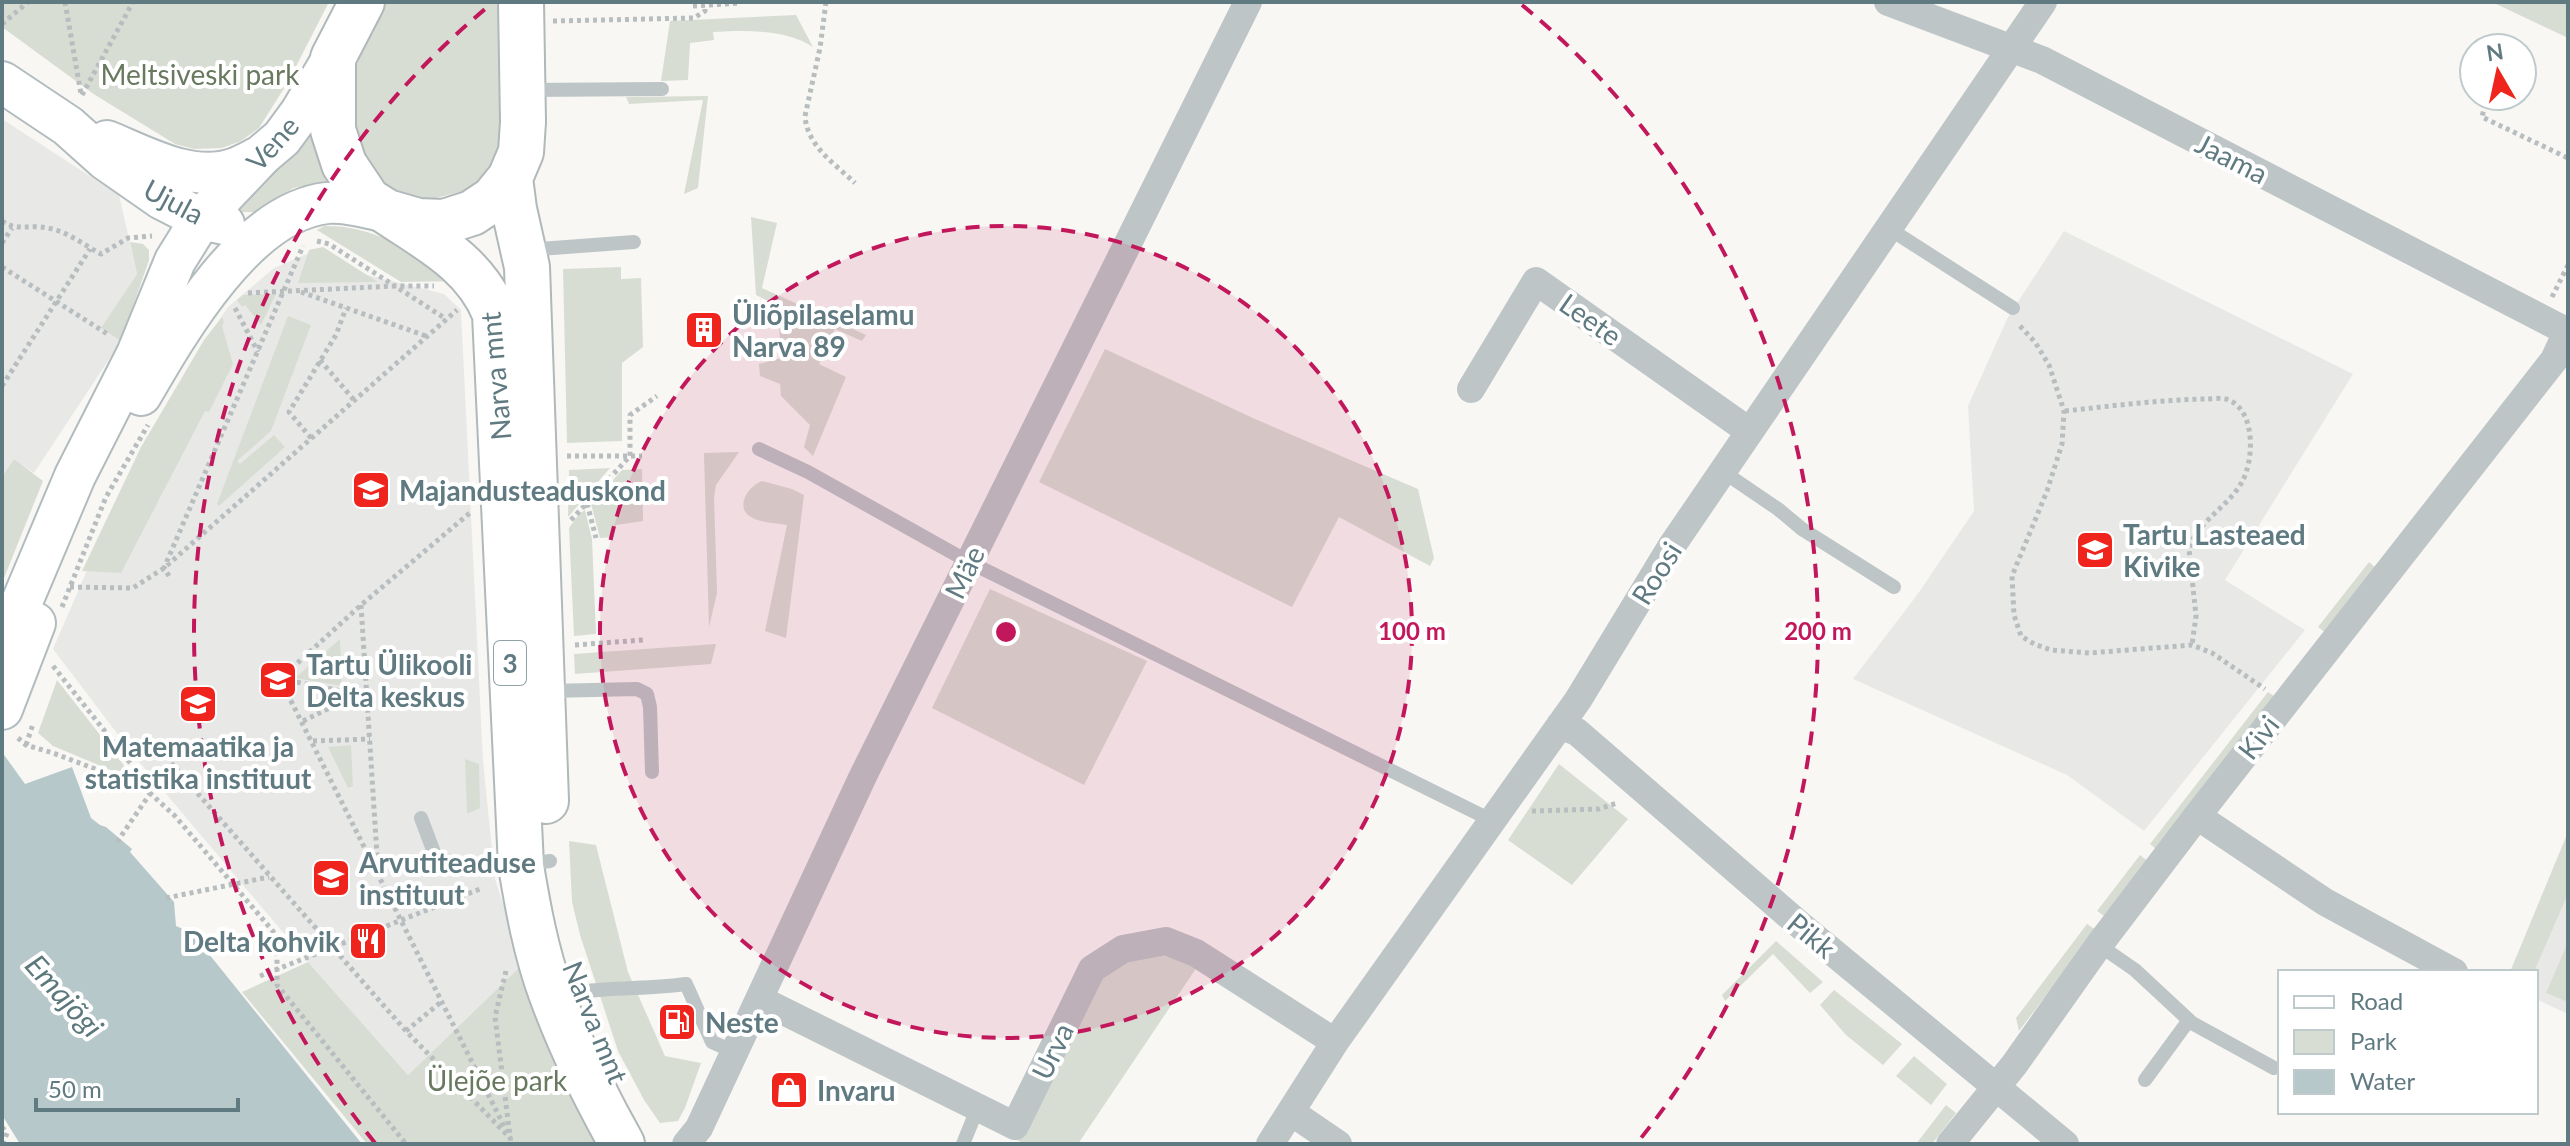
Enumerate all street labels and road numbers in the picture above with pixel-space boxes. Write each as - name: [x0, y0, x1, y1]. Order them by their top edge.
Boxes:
- street label: Vene: [239, 109, 305, 177]
- street label: Jaama: [2190, 126, 2274, 190]
- street label: Ujula: [138, 171, 210, 231]
- street label: Leete: [1554, 286, 1628, 352]
- street label: Narva mnt: [472, 310, 518, 442]
- street label: Roosi: [1624, 535, 1688, 611]
- street label: Mäe: [937, 540, 991, 604]
- road number: 3: [494, 641, 526, 685]
- street label: Kivi: [2230, 708, 2286, 766]
- street label: Pikk: [1781, 905, 1843, 965]
- street label: Narva mnt: [556, 956, 636, 1088]
- street label: Urva: [1024, 1017, 1080, 1085]

